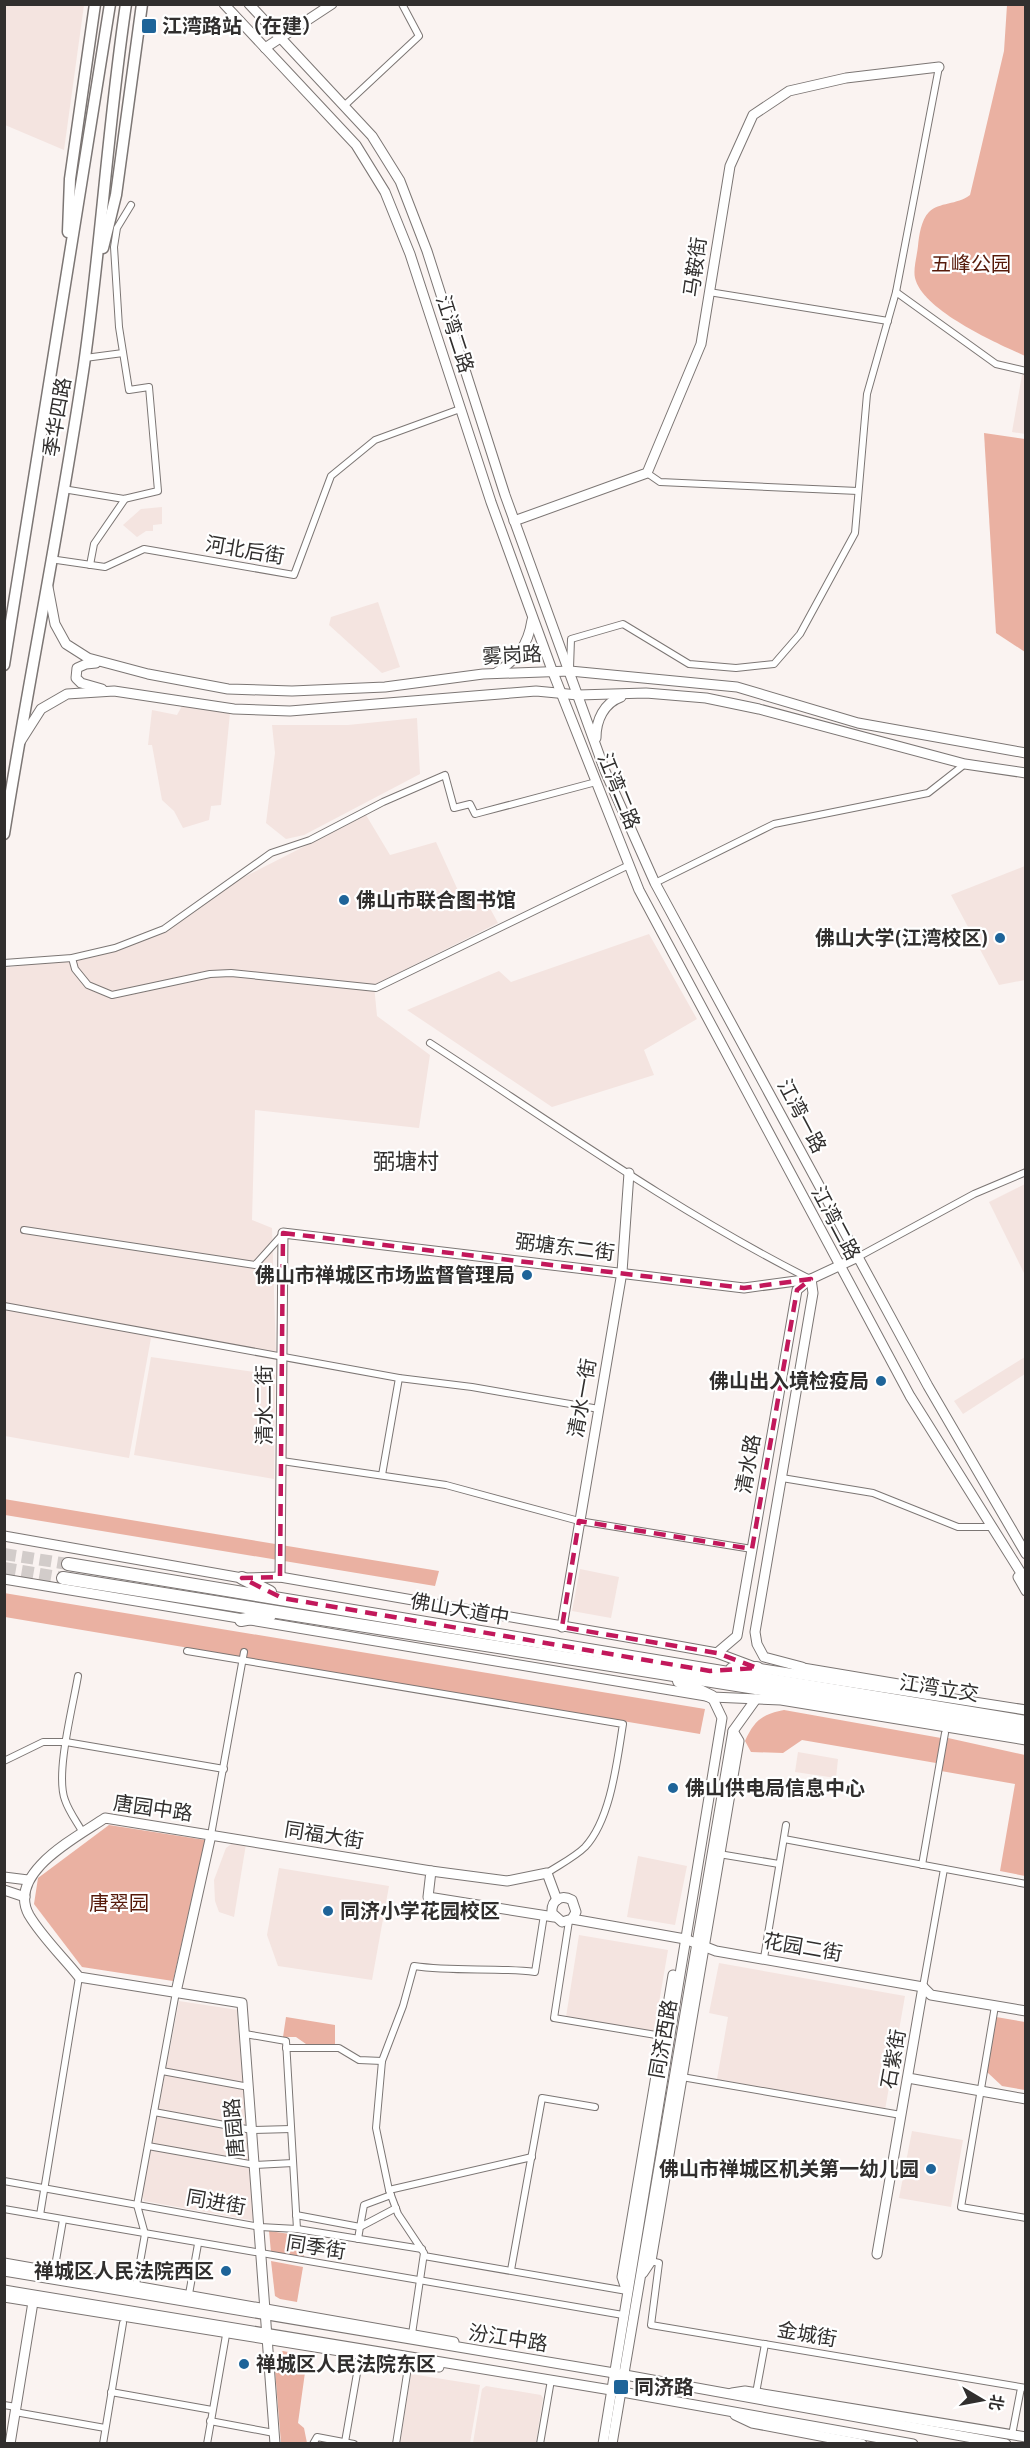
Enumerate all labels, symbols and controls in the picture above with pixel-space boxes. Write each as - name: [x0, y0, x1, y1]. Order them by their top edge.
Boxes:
- place label: 江湾路站（在建）: [162, 14, 322, 38]
- marker: 江湾路站（在建）: [140, 17, 158, 35]
- street label: 马鞍街: [679, 236, 711, 298]
- park label: 五峰公园: [931, 252, 1011, 276]
- street label: 江湾二路: [431, 292, 479, 376]
- street label: 季华四路: [38, 376, 76, 458]
- street label: 河北后街: [204, 531, 286, 569]
- street label: 雾岗路: [481, 641, 543, 669]
- street label: 江湾二路: [593, 749, 645, 833]
- place label: 佛山市联合图书馆: [356, 888, 516, 912]
- marker: 佛山市联合图书馆: [337, 893, 351, 907]
- place label: 佛山大学(江湾校区): [815, 926, 988, 950]
- marker: 佛山大学(江湾校区): [993, 931, 1007, 945]
- street label: 江湾一路: [773, 1075, 831, 1157]
- district label: 弼塘村: [373, 1148, 439, 1175]
- street label: 江湾二路: [807, 1182, 865, 1264]
- street label: 弼塘东二街: [514, 1229, 616, 1265]
- place label: 佛山市禅城区市场监督管理局: [255, 1263, 515, 1287]
- marker: 佛山市禅城区市场监督管理局: [520, 1268, 534, 1282]
- street label: 清水一街: [563, 1357, 601, 1439]
- street label: 清水二街: [252, 1365, 276, 1445]
- place label: 佛山出入境检疫局: [709, 1369, 869, 1393]
- marker: 佛山出入境检疫局: [874, 1374, 888, 1388]
- street label: 清水路: [731, 1432, 765, 1496]
- street label: 佛山大道中: [409, 1588, 511, 1630]
- street label: 江湾立交: [898, 1670, 980, 1706]
- place label: 佛山供电局信息中心: [685, 1776, 865, 1800]
- marker: 佛山供电局信息中心: [666, 1781, 680, 1795]
- street label: 唐园中路: [112, 1791, 194, 1825]
- street label: 同福大街: [283, 1817, 365, 1853]
- park label: 唐翠园: [89, 1891, 149, 1915]
- place label: 同济小学花园校区: [340, 1899, 500, 1923]
- marker: 同济小学花园校区: [321, 1904, 335, 1918]
- street label: 花园二街: [762, 1928, 844, 1966]
- street label: 同济西路: [644, 1998, 682, 2080]
- street label: 石紫街: [876, 2027, 910, 2091]
- street label: 唐园路: [219, 2097, 249, 2159]
- place label: 佛山市禅城区机关第一幼儿园: [659, 2157, 919, 2181]
- marker: 佛山市禅城区机关第一幼儿园: [924, 2162, 938, 2176]
- street label: 同进街: [184, 2185, 248, 2219]
- street label: 同季街: [284, 2230, 348, 2264]
- place label: 禅城区人民法院西区: [34, 2259, 214, 2283]
- marker: 禅城区人民法院西区: [219, 2264, 233, 2278]
- street label: 金城街: [775, 2317, 839, 2351]
- street label: 汾江中路: [467, 2320, 549, 2356]
- place label: 禅城区人民法院东区: [256, 2352, 436, 2376]
- marker: 禅城区人民法院东区: [237, 2357, 251, 2371]
- north arrow: [952, 2370, 1012, 2430]
- place label: 同济路: [634, 2375, 694, 2399]
- marker: 同济路: [612, 2378, 630, 2396]
- text: 北: [986, 2393, 1007, 2412]

